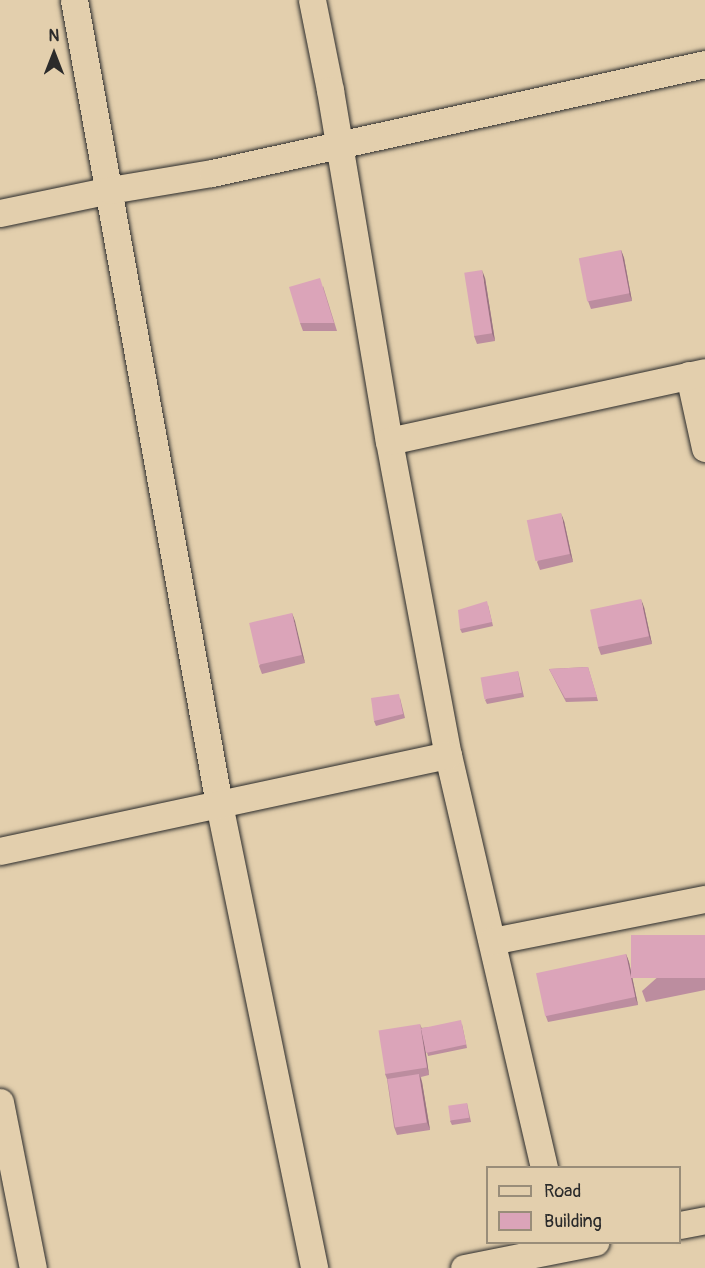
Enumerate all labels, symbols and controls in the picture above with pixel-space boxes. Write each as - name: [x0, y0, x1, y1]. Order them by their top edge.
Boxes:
- north arrow: [24, 24, 84, 84]
- text: N: [49, 26, 59, 46]
- legend: [486, 1166, 681, 1244]
- text: Road: [544, 1180, 581, 1203]
- text: Building: [544, 1210, 602, 1233]

